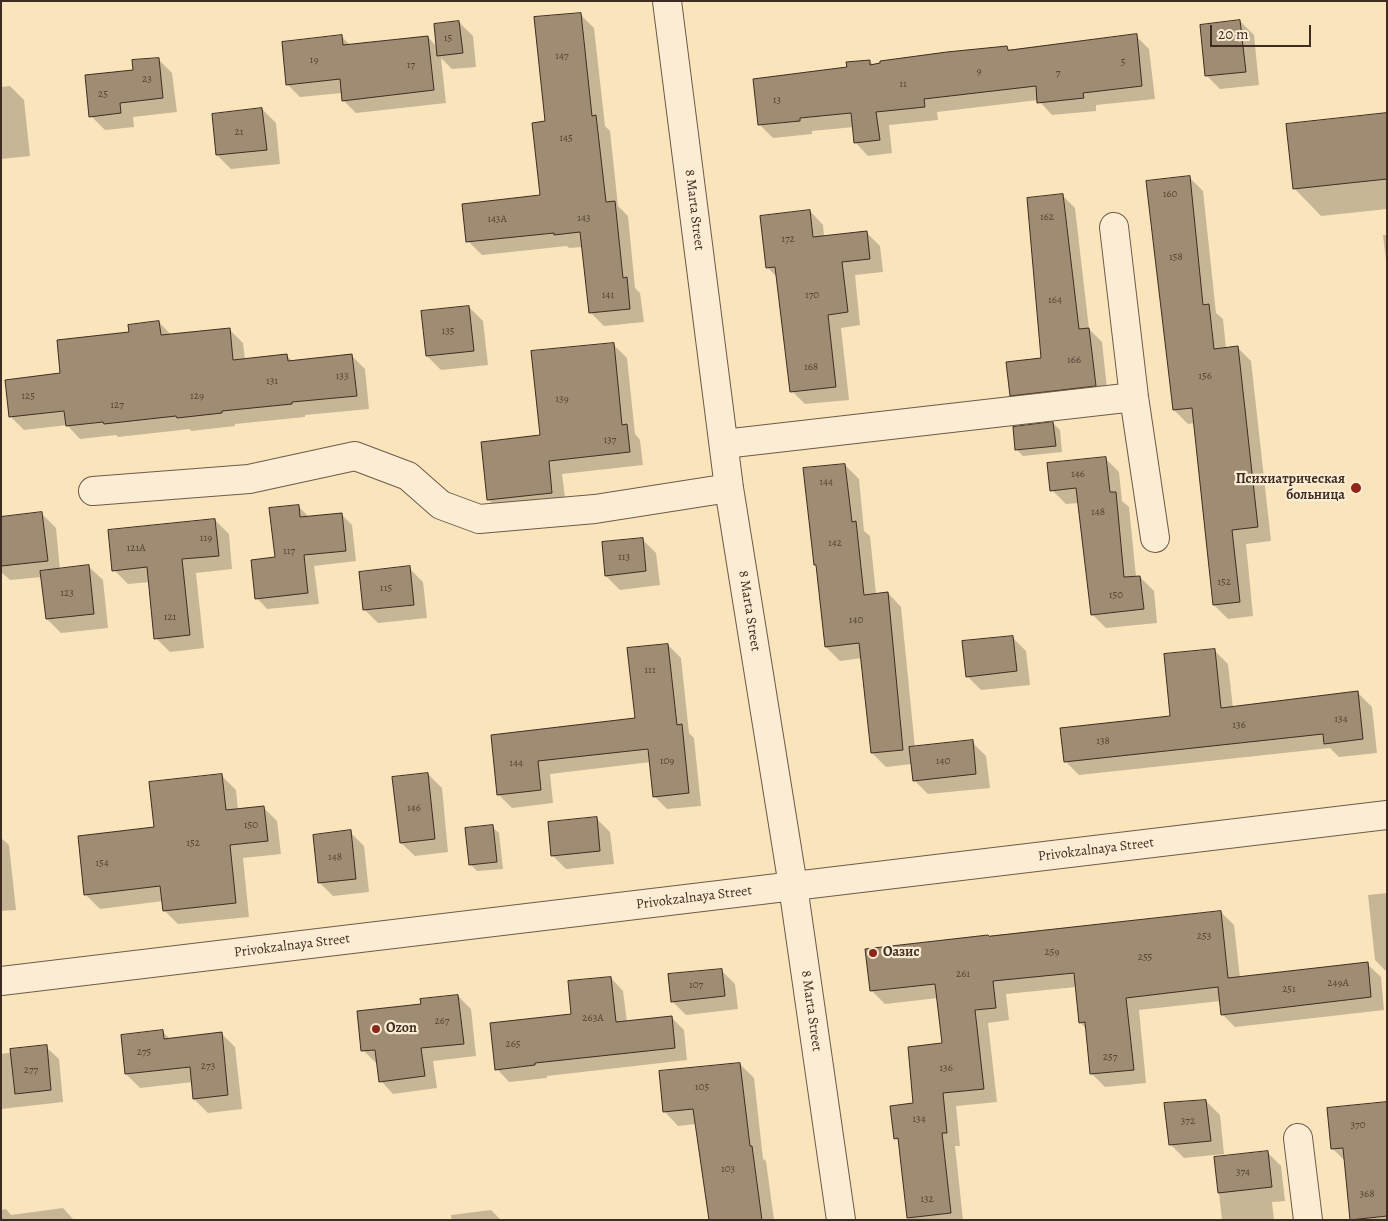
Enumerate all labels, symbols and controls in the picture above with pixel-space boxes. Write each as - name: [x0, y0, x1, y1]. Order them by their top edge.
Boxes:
- scale bar: [1213, 15, 1314, 47]
- text: 20 m: [1218, 24, 1249, 44]
- house number: 15: [444, 31, 452, 45]
- house number: 147: [555, 49, 569, 63]
- house number: 19: [310, 53, 318, 67]
- house number: 5: [1121, 55, 1125, 69]
- house number: 17: [407, 58, 415, 72]
- house number: 9: [976, 64, 982, 78]
- house number: 7: [1056, 66, 1060, 80]
- house number: 23: [142, 72, 152, 86]
- house number: 11: [899, 77, 907, 91]
- house number: 25: [98, 87, 108, 101]
- house number: 13: [773, 93, 781, 107]
- house number: 21: [235, 125, 243, 139]
- house number: 145: [559, 131, 573, 145]
- street label: 8 Marta Street: [681, 169, 707, 251]
- house number: 160: [1163, 187, 1177, 201]
- house number: 162: [1040, 210, 1054, 224]
- house number: 143: [577, 211, 591, 225]
- house number: 143А: [487, 212, 507, 226]
- house number: 172: [781, 232, 795, 246]
- house number: 158: [1169, 250, 1183, 264]
- house number: 141: [602, 288, 614, 302]
- house number: 170: [805, 288, 819, 302]
- house number: 164: [1048, 293, 1062, 307]
- house number: 135: [441, 324, 455, 338]
- house number: 166: [1067, 353, 1081, 367]
- house number: 168: [804, 360, 818, 374]
- house number: 133: [336, 369, 348, 383]
- house number: 156: [1198, 369, 1212, 383]
- house number: 131: [266, 374, 278, 388]
- house number: 125: [21, 389, 35, 403]
- house number: 129: [190, 389, 204, 403]
- house number: 139: [555, 392, 569, 406]
- house number: 127: [110, 398, 124, 412]
- house number: 137: [604, 433, 616, 447]
- house number: 146: [1071, 467, 1085, 481]
- place label: Психиатрическая больница: [1236, 472, 1345, 504]
- house number: 144: [819, 475, 833, 489]
- marker: Психиатрическая больница: [1349, 481, 1363, 495]
- house number: 148: [1091, 505, 1105, 519]
- house number: 119: [200, 531, 212, 545]
- house number: 142: [828, 536, 842, 550]
- house number: 121А: [126, 541, 146, 555]
- house number: 117: [283, 544, 295, 558]
- house number: 113: [618, 550, 630, 564]
- street label: 8 Marta Street: [734, 569, 764, 653]
- house number: 152: [1217, 575, 1231, 589]
- house number: 115: [380, 581, 392, 595]
- house number: 123: [60, 586, 74, 600]
- house number: 150: [1109, 588, 1123, 602]
- house number: 121: [164, 610, 176, 624]
- house number: 140: [849, 613, 863, 627]
- house number: 111: [644, 663, 656, 677]
- house number: 134: [1334, 712, 1348, 726]
- house number: 136: [1232, 718, 1246, 732]
- house number: 138: [1096, 734, 1110, 748]
- house number: 109: [660, 754, 674, 768]
- house number: 140: [936, 754, 950, 768]
- house number: 144: [509, 756, 523, 770]
- house number: 146: [407, 801, 421, 815]
- house number: 150: [244, 818, 258, 832]
- street label: Privokzalnaya Street: [1037, 835, 1155, 865]
- house number: 152: [186, 836, 200, 850]
- house number: 148: [328, 850, 342, 864]
- house number: 154: [95, 856, 109, 870]
- street label: Privokzalnaya Street: [635, 883, 753, 913]
- house number: 253: [1197, 929, 1211, 943]
- street label: Privokzalnaya Street: [233, 931, 351, 961]
- place label: Оазис: [883, 945, 919, 961]
- house number: 259: [1045, 945, 1059, 959]
- marker: Оазис: [867, 947, 879, 959]
- house number: 255: [1138, 950, 1152, 964]
- house number: 261: [956, 967, 970, 981]
- street label: 8 Marta Street: [797, 969, 825, 1053]
- house number: 249А: [1327, 976, 1349, 990]
- house number: 107: [689, 978, 703, 992]
- house number: 251: [1282, 982, 1296, 996]
- house number: 263А: [582, 1011, 604, 1025]
- house number: 267: [435, 1014, 449, 1028]
- place label: Ozon: [386, 1021, 417, 1037]
- marker: Ozon: [370, 1023, 382, 1035]
- house number: 265: [505, 1037, 521, 1051]
- house number: 275: [137, 1045, 151, 1059]
- house number: 257: [1103, 1050, 1117, 1064]
- house number: 273: [201, 1059, 215, 1073]
- house number: 136: [939, 1061, 953, 1075]
- house number: 277: [24, 1063, 38, 1077]
- house number: 105: [695, 1080, 709, 1094]
- house number: 134: [912, 1112, 926, 1126]
- house number: 372: [1181, 1114, 1195, 1128]
- house number: 370: [1350, 1118, 1366, 1132]
- house number: 103: [721, 1162, 735, 1176]
- house number: 374: [1236, 1165, 1250, 1179]
- house number: 368: [1360, 1187, 1374, 1201]
- house number: 132: [920, 1192, 934, 1206]

